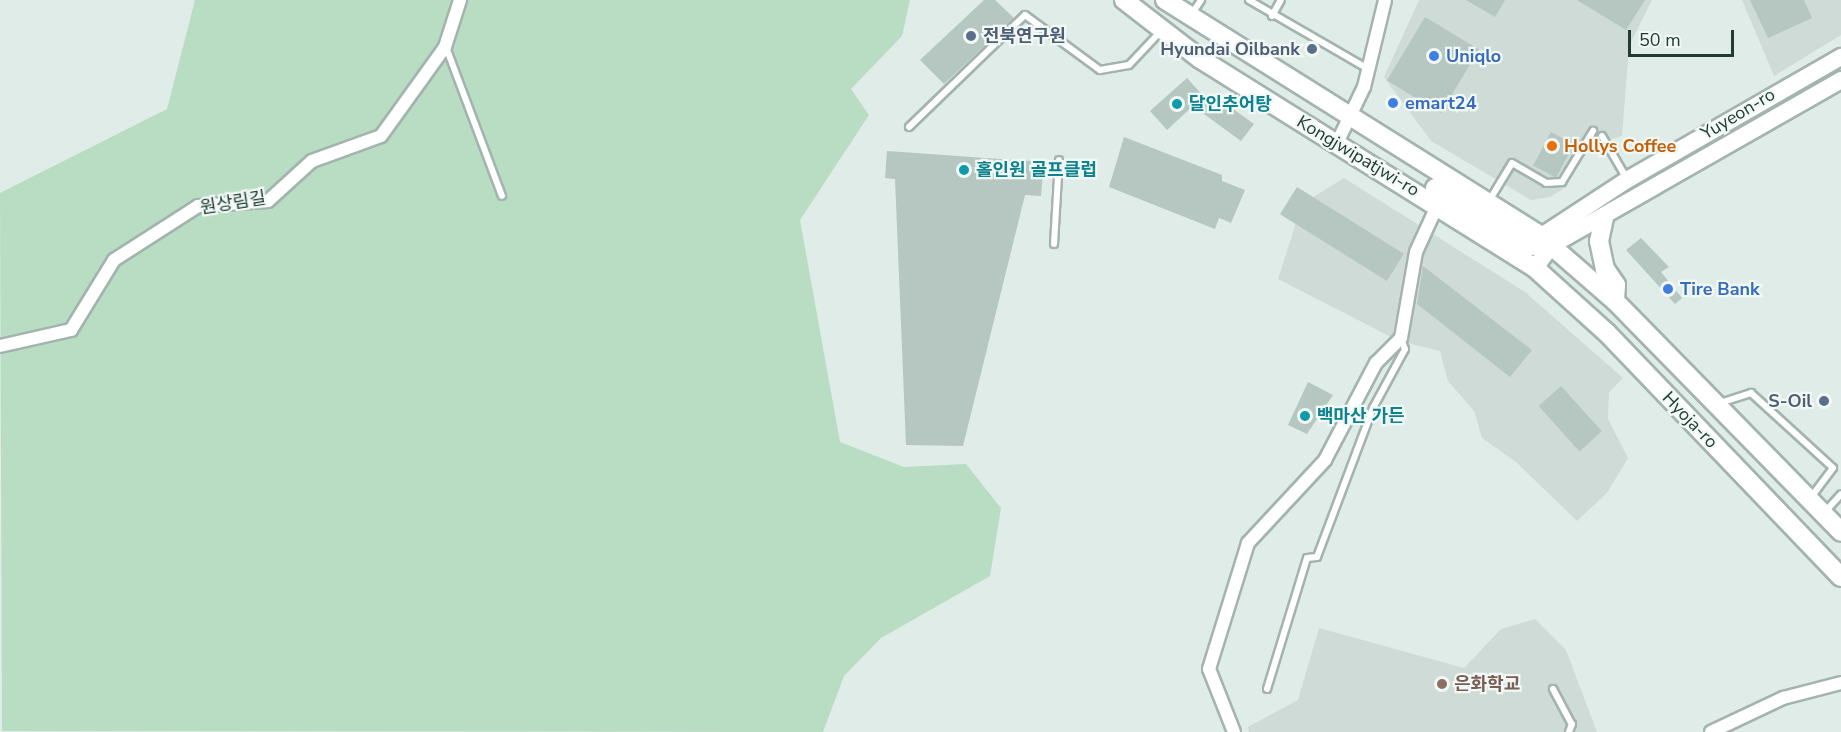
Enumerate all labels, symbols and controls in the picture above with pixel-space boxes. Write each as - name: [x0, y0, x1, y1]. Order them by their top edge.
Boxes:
- scale bar: [1631, 18, 1738, 56]
- place label: 전북연구원: [983, 25, 1066, 47]
- text: 50 m: [1639, 28, 1681, 52]
- marker: 전북연구원: [964, 29, 978, 43]
- place label: Hyundai Oilbank: [1160, 38, 1300, 60]
- marker: Hyundai Oilbank: [1305, 42, 1319, 56]
- place label: Uniqlo: [1446, 45, 1501, 67]
- marker: Uniqlo: [1427, 49, 1441, 63]
- street label: Yuyeon-ro: [1697, 84, 1779, 144]
- place label: emart24: [1405, 92, 1476, 114]
- place label: 달인추어탕: [1189, 93, 1272, 115]
- marker: emart24: [1386, 96, 1400, 110]
- marker: 달인추어탕: [1170, 97, 1184, 111]
- street label: Kongjwipatjwi-ro: [1293, 111, 1423, 201]
- place label: Hollys Coffee: [1564, 135, 1676, 157]
- marker: Hollys Coffee: [1545, 139, 1559, 153]
- place label: 홀인원 골프클럽: [976, 159, 1097, 181]
- marker: 홀인원 골프클럽: [957, 163, 971, 177]
- street label: 원상림길: [199, 187, 267, 219]
- place label: Tire Bank: [1680, 278, 1760, 300]
- marker: Tire Bank: [1661, 282, 1675, 296]
- street label: Hyoja-ro: [1658, 387, 1722, 453]
- place label: S-Oil: [1768, 390, 1812, 412]
- marker: S-Oil: [1817, 394, 1831, 408]
- place label: 백마산 가든: [1317, 405, 1405, 427]
- marker: 백마산 가든: [1298, 409, 1312, 423]
- place label: 은화학교: [1454, 673, 1520, 695]
- marker: 은화학교: [1435, 677, 1449, 691]

